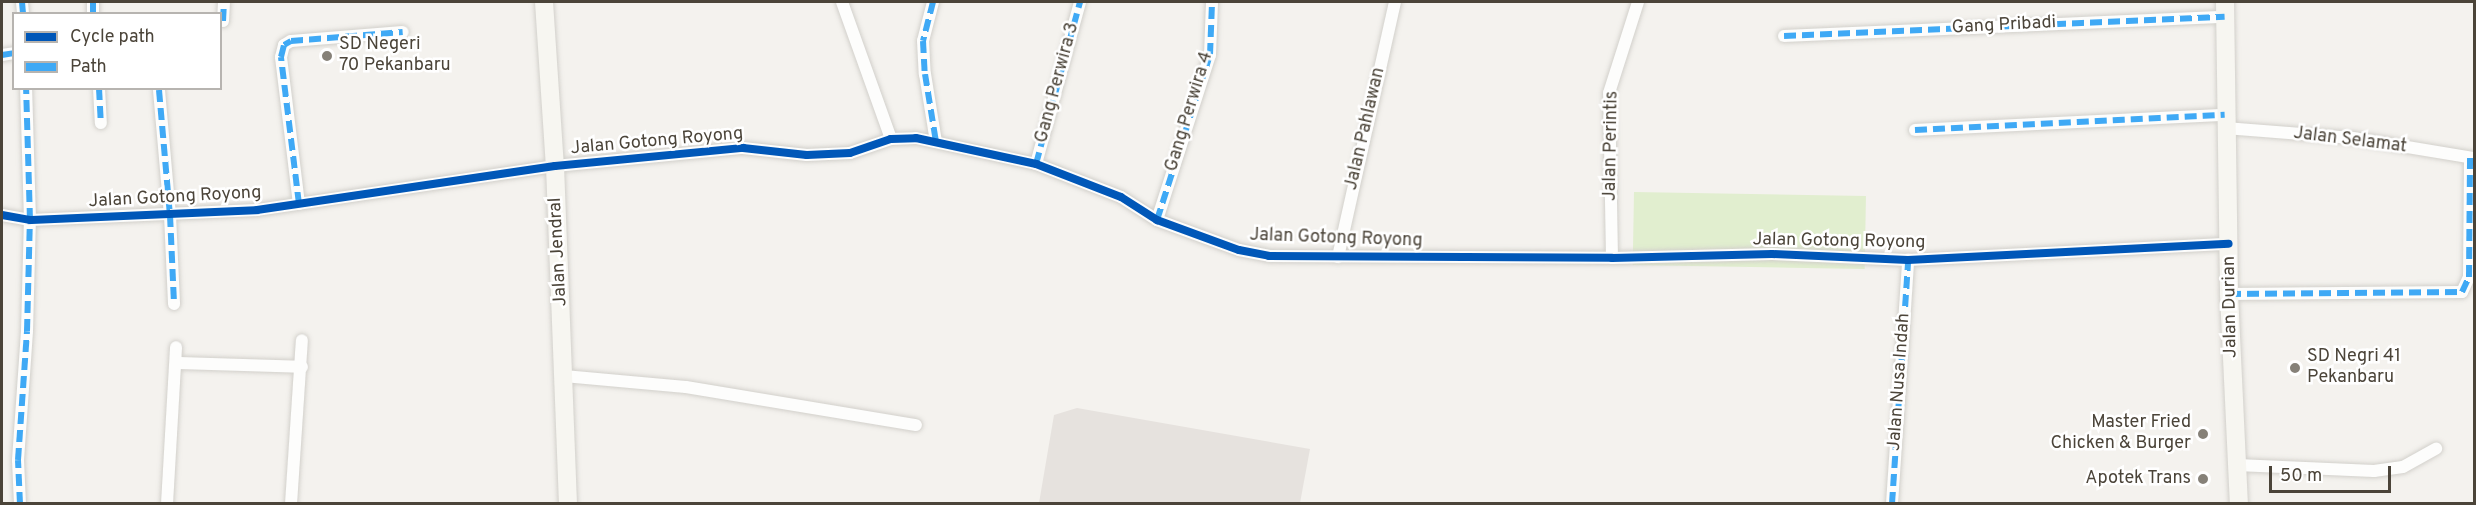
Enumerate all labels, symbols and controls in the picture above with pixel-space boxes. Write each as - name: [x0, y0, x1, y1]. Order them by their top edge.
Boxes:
- legend: [12, 12, 222, 90]
- street label: Gang Pribadi: [1951, 12, 2057, 40]
- street label: Gang Perwira 3: [1032, 20, 1084, 146]
- text: Cycle path: [70, 26, 155, 49]
- place label: SD Negeri 70 Pekanbaru: [339, 35, 451, 78]
- marker: SD Negeri 70 Pekanbaru: [320, 49, 334, 63]
- street label: Gang Perwira 4: [1162, 49, 1218, 175]
- text: Path: [70, 56, 107, 79]
- street label: Jalan Pahlawan: [1341, 66, 1391, 192]
- street label: Jalan Perintis: [1600, 91, 1624, 201]
- street label: Jalan Selamat: [2292, 123, 2408, 159]
- street label: Jalan Gotong Royong: [570, 124, 744, 160]
- street label: Jalan Gotong Royong: [88, 183, 262, 213]
- street label: Jalan Jendral: [545, 197, 573, 307]
- street label: Jalan Gotong Royong: [1249, 225, 1423, 253]
- street label: Jalan Gotong Royong: [1752, 230, 1926, 254]
- street label: Jalan Durian: [2219, 256, 2243, 358]
- street label: Jalan Nusa Indah: [1884, 312, 1916, 452]
- place label: SD Negri 41 Pekanbaru: [2307, 347, 2401, 389]
- marker: SD Negri 41 Pekanbaru: [2288, 361, 2302, 375]
- place label: Master Fried Chicken & Burger: [2050, 413, 2191, 456]
- marker: Master Fried Chicken & Burger: [2196, 427, 2210, 441]
- scale bar: [2272, 454, 2394, 492]
- text: 50 m: [2280, 465, 2322, 488]
- place label: Apotek Trans: [2085, 468, 2191, 490]
- marker: Apotek Trans: [2196, 472, 2210, 486]

